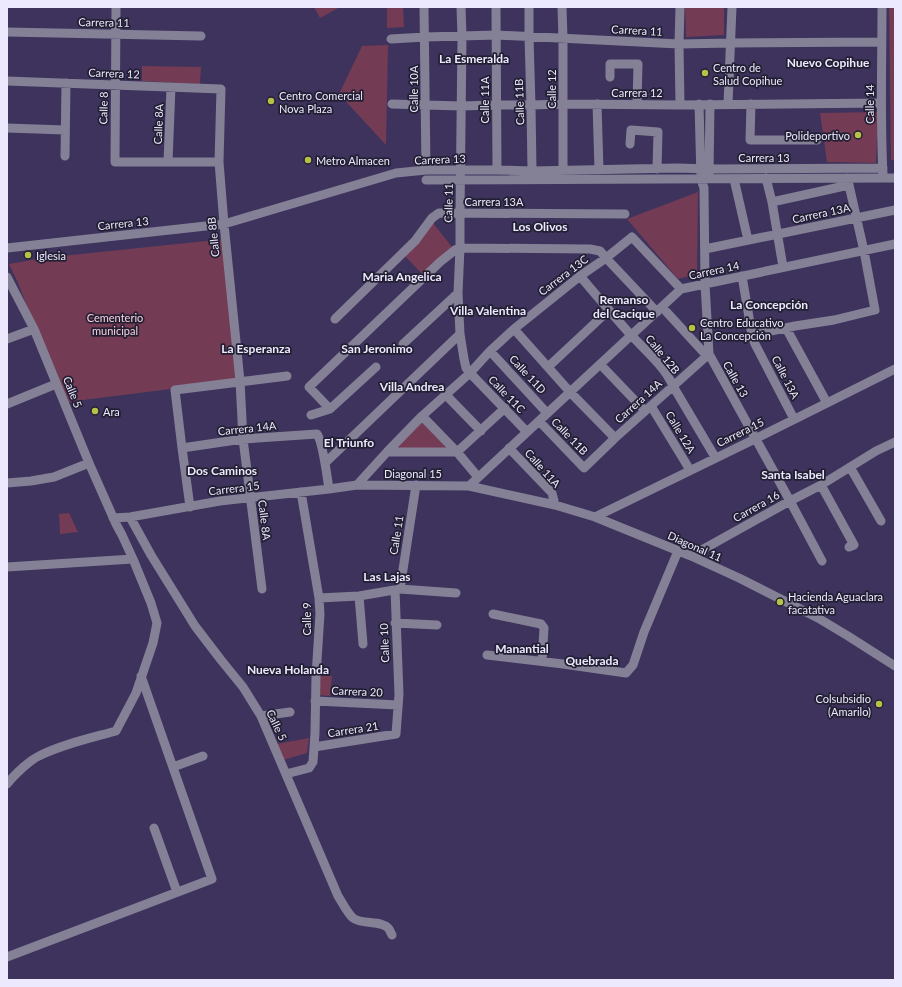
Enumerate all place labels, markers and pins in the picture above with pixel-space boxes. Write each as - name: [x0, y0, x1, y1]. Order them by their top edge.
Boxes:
- place label: Centro de Salud Copihue: [713, 61, 783, 87]
- marker: Centro de Salud Copihue: [700, 68, 710, 78]
- place label: Centro Comercial Nova Plaza: [279, 89, 363, 115]
- marker: Centro Comercial Nova Plaza: [266, 96, 276, 106]
- place label: Polideportivo: [785, 129, 850, 142]
- marker: Polideportivo: [853, 130, 863, 140]
- place label: Metro Almacen: [316, 154, 390, 167]
- marker: Metro Almacen: [303, 155, 313, 165]
- place label: Iglesia: [36, 249, 66, 262]
- marker: Iglesia: [23, 250, 33, 260]
- place label: Centro Educativo La Concepción: [700, 316, 783, 342]
- marker: Centro Educativo La Concepción: [687, 323, 697, 333]
- place label: Ara: [103, 405, 120, 418]
- marker: Ara: [90, 406, 100, 416]
- place label: Hacienda Aguaclara facatativa: [788, 590, 883, 616]
- marker: Hacienda Aguaclara facatativa: [775, 597, 785, 607]
- place label: Colsubsidio (Amarilo): [815, 692, 871, 718]
- marker: Colsubsidio (Amarilo): [874, 699, 884, 709]

